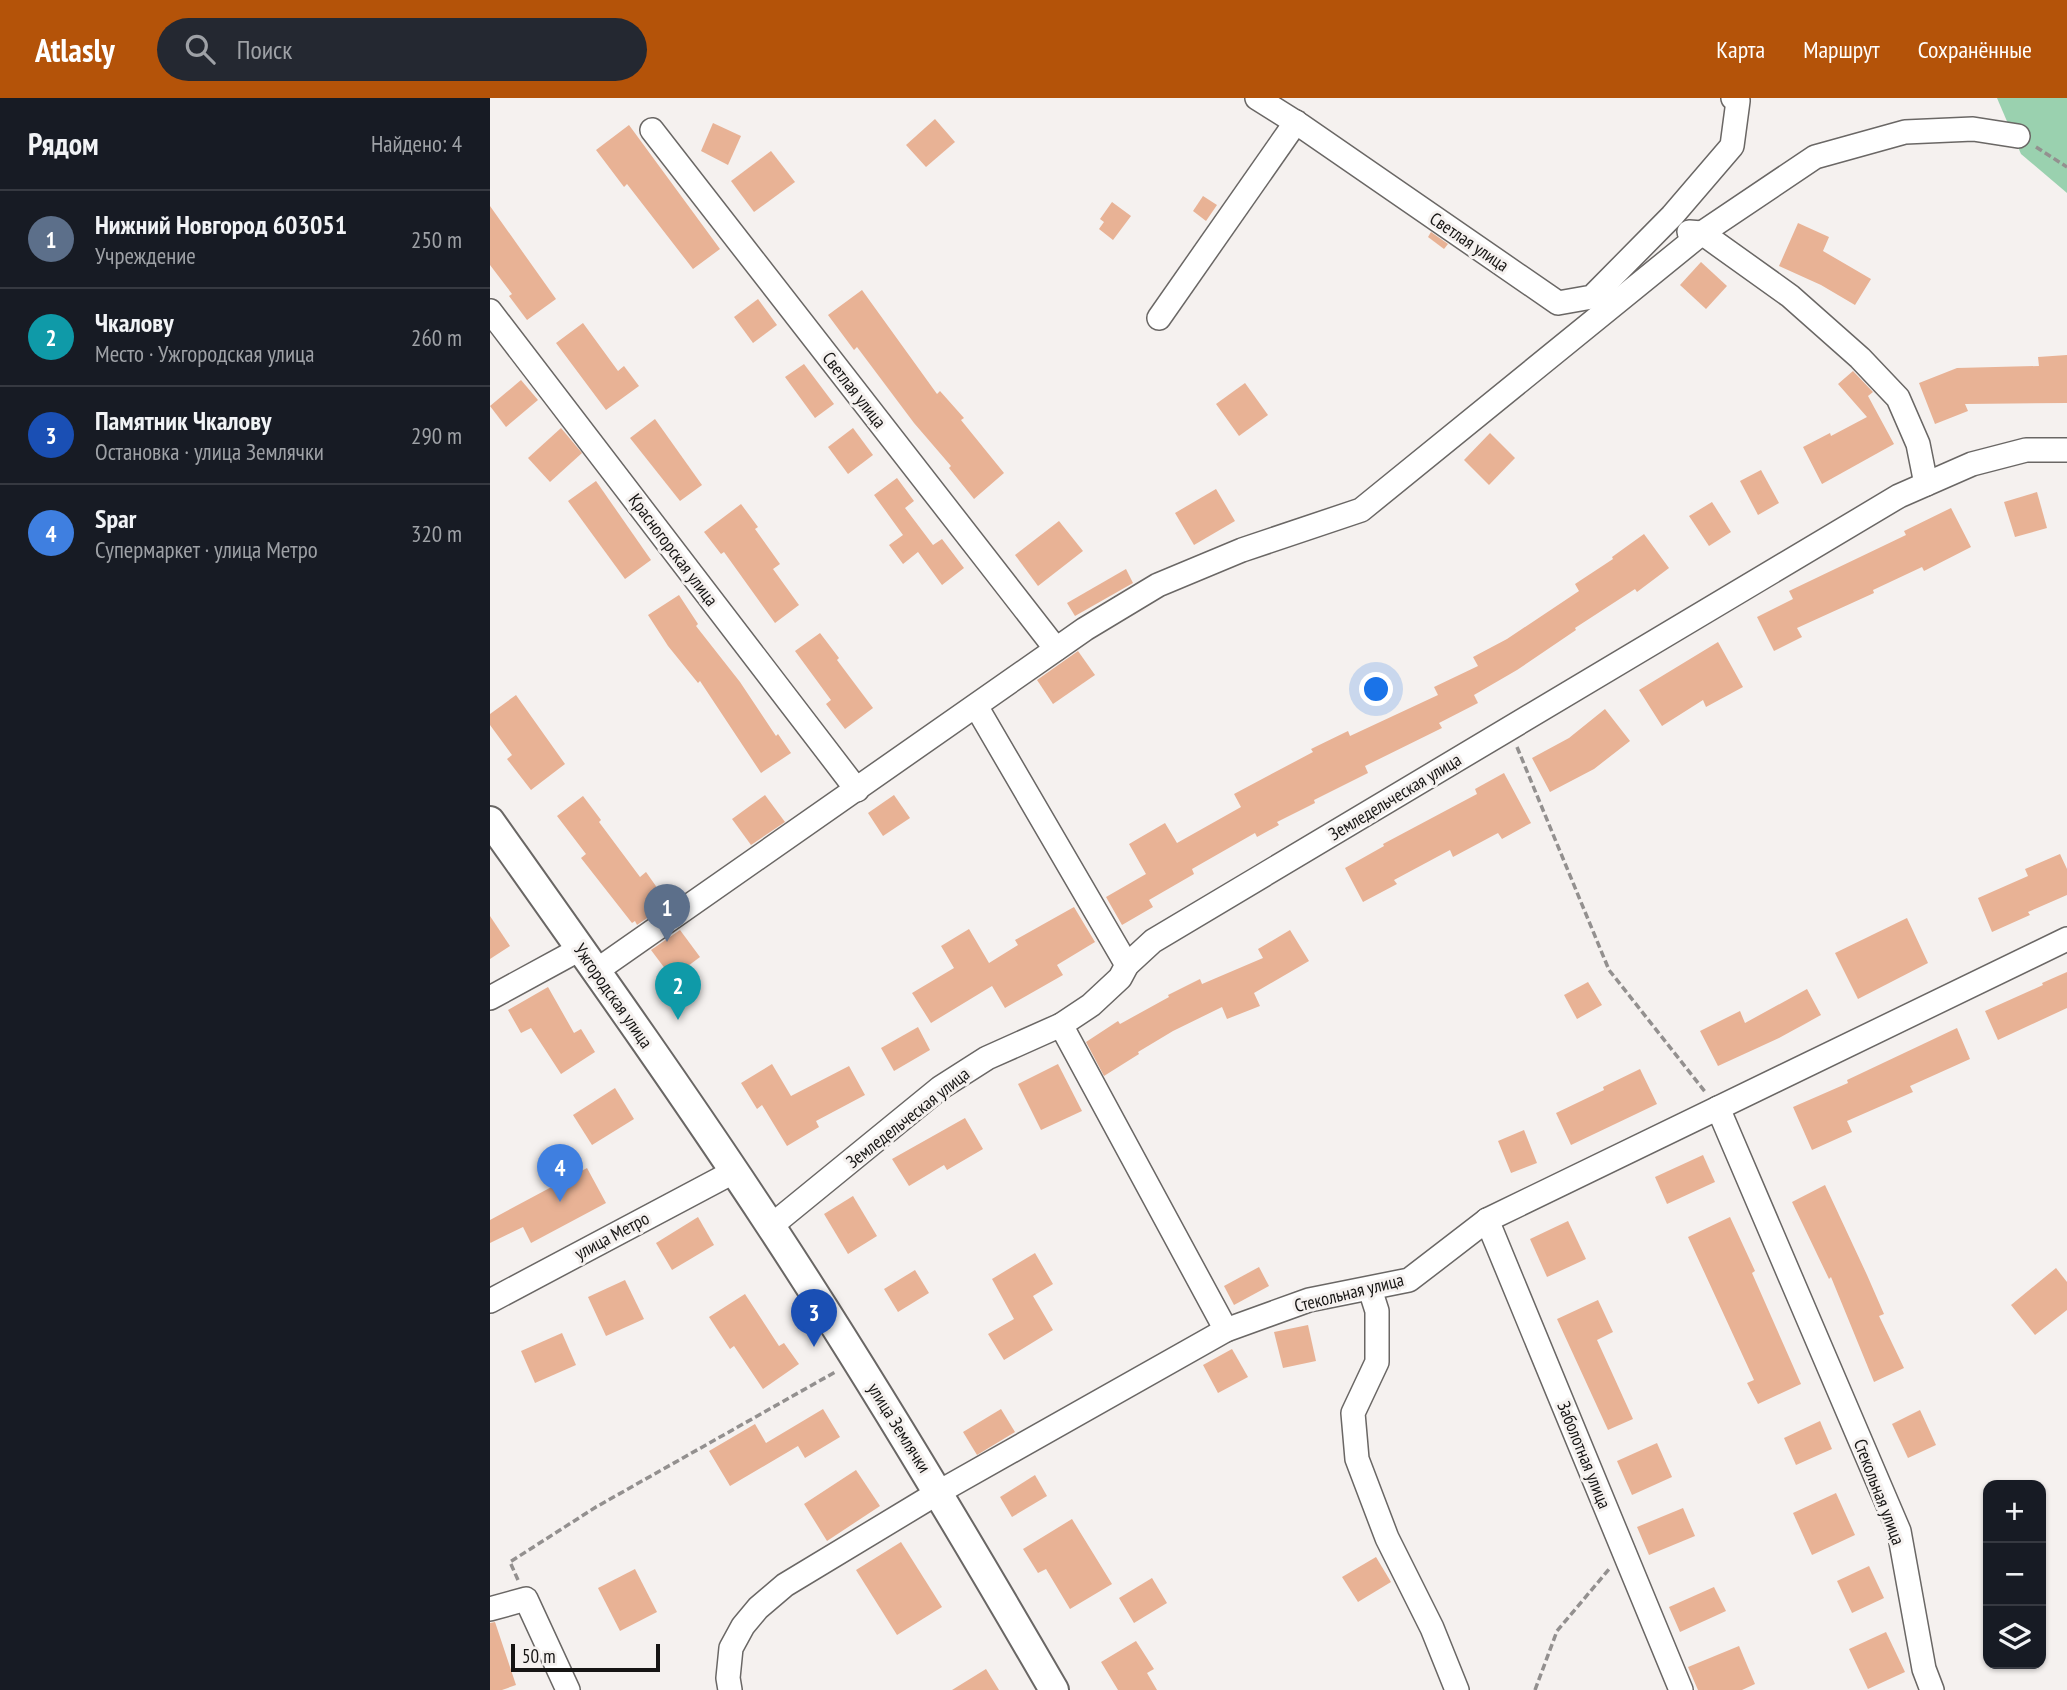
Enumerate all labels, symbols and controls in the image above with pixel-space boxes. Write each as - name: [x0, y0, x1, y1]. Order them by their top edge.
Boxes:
- search box: [157, 18, 647, 81]
- text: Atlasly: [35, 28, 115, 71]
- icon: search: [181, 30, 219, 68]
- text: Поиск: [237, 33, 292, 66]
- text: Карта: [1716, 34, 1765, 65]
- text: Маршрут: [1803, 34, 1880, 65]
- text: Сохранённые: [1918, 34, 2032, 65]
- text: Рядом: [28, 124, 99, 163]
- text: Найдено: 4: [371, 129, 462, 158]
- street label: Светлая улица: [1425, 207, 1513, 276]
- text: Нижний Новгород 603051: [95, 208, 347, 241]
- text: 1: [46, 225, 57, 254]
- text: 250 m: [411, 225, 462, 254]
- text: Учреждение: [95, 241, 196, 270]
- text: Чкалову: [95, 306, 174, 339]
- text: 2: [46, 323, 57, 352]
- text: 260 m: [411, 323, 462, 352]
- text: Место · Ужгородская улица: [95, 339, 314, 368]
- street label: Светлая улица: [817, 347, 891, 432]
- text: Памятник Чкалову: [95, 404, 271, 437]
- text: 3: [46, 421, 57, 450]
- text: 290 m: [411, 421, 462, 450]
- text: Остановка · улица Землячки: [95, 437, 324, 466]
- street label: Красногорская улица: [624, 489, 723, 610]
- text: Spar: [95, 502, 136, 535]
- text: 4: [46, 519, 57, 548]
- text: 320 m: [411, 519, 462, 548]
- text: Супермаркет · улица Метро: [95, 535, 318, 564]
- your location: [1359, 672, 1393, 706]
- street label: Земледельческая улица: [1324, 748, 1465, 845]
- pin: 1: [644, 884, 690, 942]
- street label: Ужгородская улица: [569, 939, 658, 1052]
- pin: 2: [655, 962, 701, 1020]
- street label: Земледельческая улица: [841, 1062, 974, 1173]
- pin: 4: [537, 1144, 583, 1202]
- street label: улица Метро: [571, 1206, 653, 1265]
- street label: Стекольная улица: [1292, 1268, 1406, 1317]
- pin: 3: [791, 1289, 837, 1347]
- street label: улица Землячки: [863, 1379, 936, 1477]
- street label: Заболотная улица: [1552, 1398, 1616, 1512]
- street label: Стекольная улица: [1849, 1436, 1910, 1548]
- map controls: [1983, 1480, 2046, 1669]
- button: +: [1983, 1480, 2046, 1543]
- button: −: [1983, 1543, 2046, 1606]
- button: layers: [1983, 1606, 2046, 1669]
- scale bar: [511, 1641, 660, 1673]
- text: 50 m: [522, 1644, 556, 1668]

